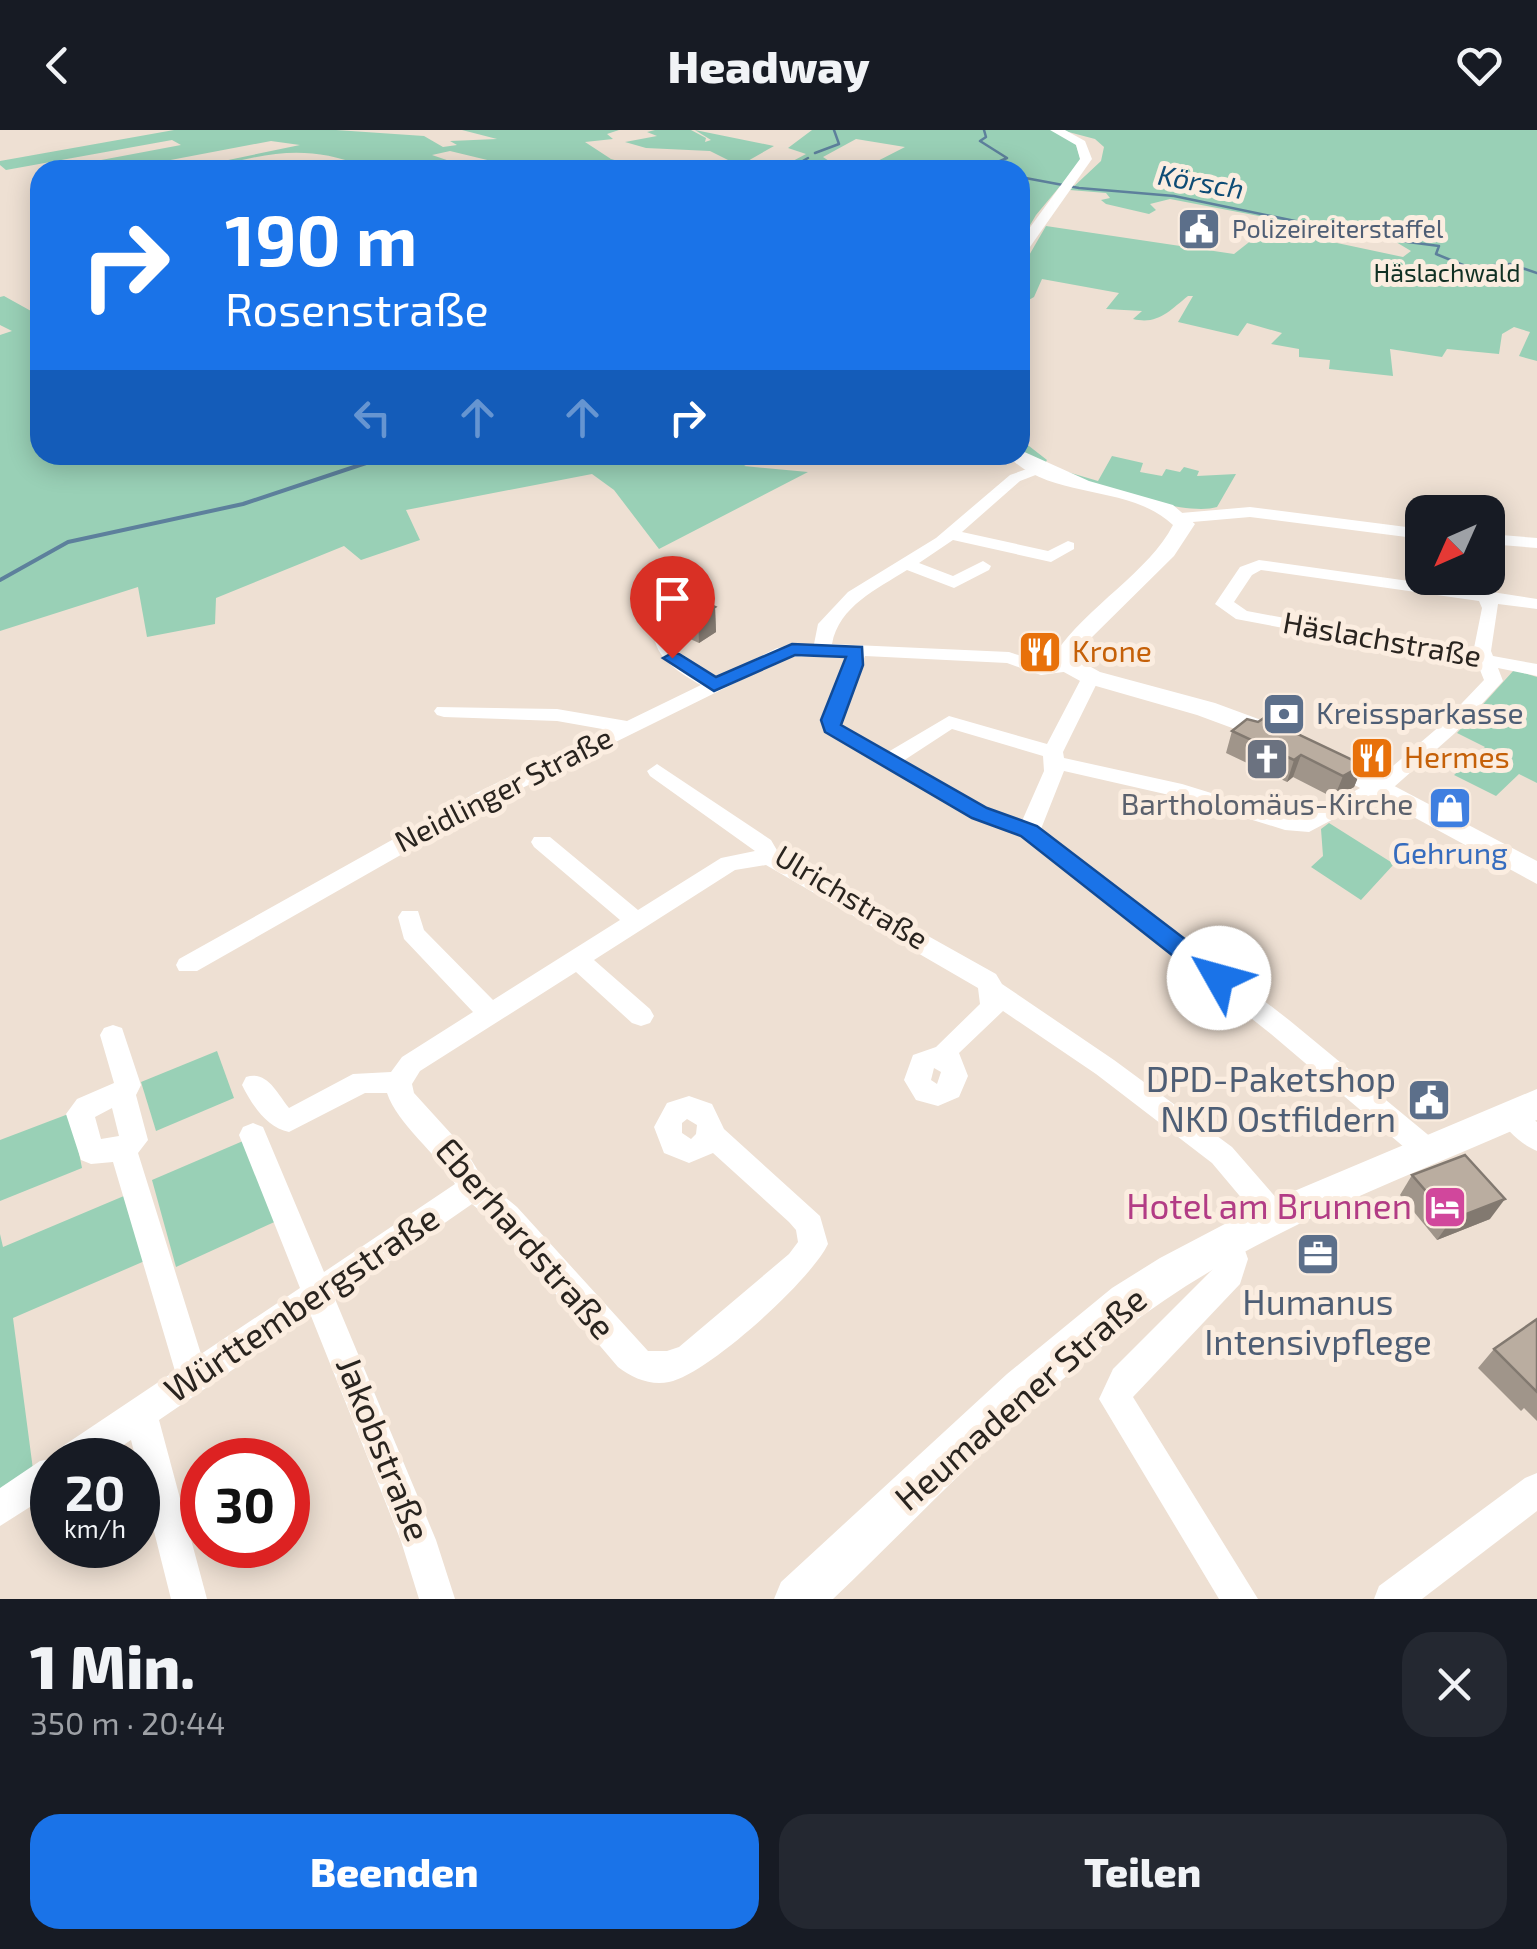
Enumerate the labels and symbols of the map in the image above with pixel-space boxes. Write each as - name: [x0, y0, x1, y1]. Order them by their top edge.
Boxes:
- water label: Körsch: [1155, 157, 1247, 205]
- public building icon: Polizeireiterstaffel: [1176, 206, 1222, 252]
- place label: Polizeireiterstaffel: [1232, 213, 1444, 243]
- park label: Häslachwald: [1373, 257, 1521, 287]
- north arrow: [1405, 495, 1505, 595]
- pin: [630, 556, 715, 659]
- street label: Häslachstraße: [1280, 603, 1484, 673]
- restaurant icon: Krone: [1017, 629, 1063, 675]
- place label: Krone: [1072, 632, 1152, 668]
- bank icon: Kreissparkasse: [1261, 691, 1307, 737]
- place label: Kreissparkasse: [1316, 694, 1524, 730]
- street label: Neidlinger Straße: [388, 718, 618, 859]
- restaurant icon: Hermes: [1349, 735, 1395, 781]
- church icon: Bartholomäus-Kirche: [1244, 736, 1290, 782]
- place label: Hermes: [1404, 738, 1510, 774]
- place label: Bartholomäus-Kirche: [1121, 785, 1413, 821]
- shop icon: Gehrung: [1427, 785, 1473, 831]
- place label: Gehrung: [1392, 834, 1508, 870]
- street label: Ulrichstraße: [769, 837, 935, 956]
- position arrow: [1167, 926, 1271, 1030]
- place label: DPD-Paketshop NKD Ostfildern: [1146, 1057, 1396, 1139]
- public building icon: DPD-Paketshop NKD Ostfildern: [1406, 1077, 1452, 1123]
- street label: Eberhardstraße: [428, 1129, 625, 1347]
- place label: Hotel am Brunnen: [1126, 1184, 1412, 1226]
- hotel icon: Hotel am Brunnen: [1422, 1184, 1468, 1230]
- street label: Württembergstraße: [156, 1195, 446, 1410]
- office icon: Humanus Intensivpflege: [1295, 1231, 1341, 1277]
- street label: Heumadener Straße: [885, 1277, 1154, 1518]
- place label: Humanus Intensivpflege: [1204, 1280, 1432, 1362]
- street label: Jakobstraße: [329, 1350, 441, 1547]
- speed limit sign: 30: [180, 1438, 310, 1568]

